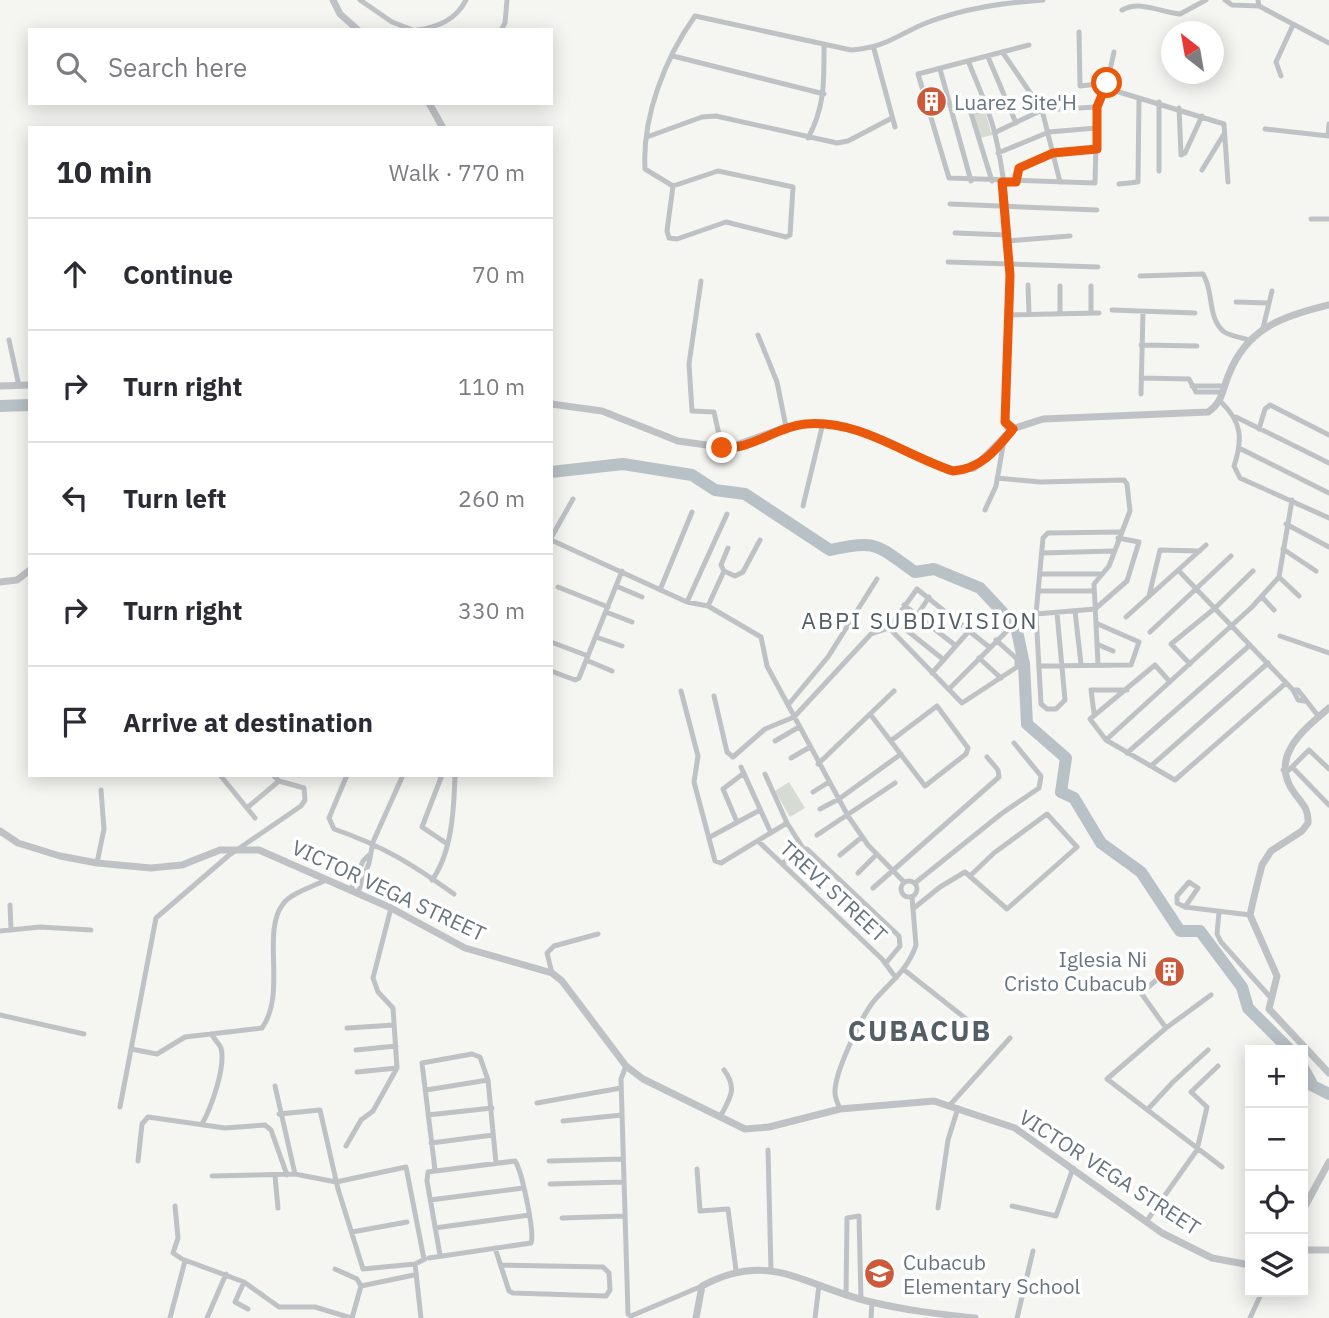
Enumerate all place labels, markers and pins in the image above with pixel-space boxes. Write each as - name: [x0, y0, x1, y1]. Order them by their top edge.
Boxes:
- building icon: Luarez Site'H: [914, 85, 948, 119]
- place label: Luarez Site'H: [954, 88, 1077, 116]
- place label: Iglesia Ni Cristo Cubacub: [1004, 945, 1147, 997]
- building icon: Iglesia Ni Cristo Cubacub: [1153, 954, 1187, 988]
- place label: Cubacub Elementary School: [903, 1248, 1080, 1300]
- school or university icon: Cubacub Elementary School: [863, 1257, 897, 1291]

